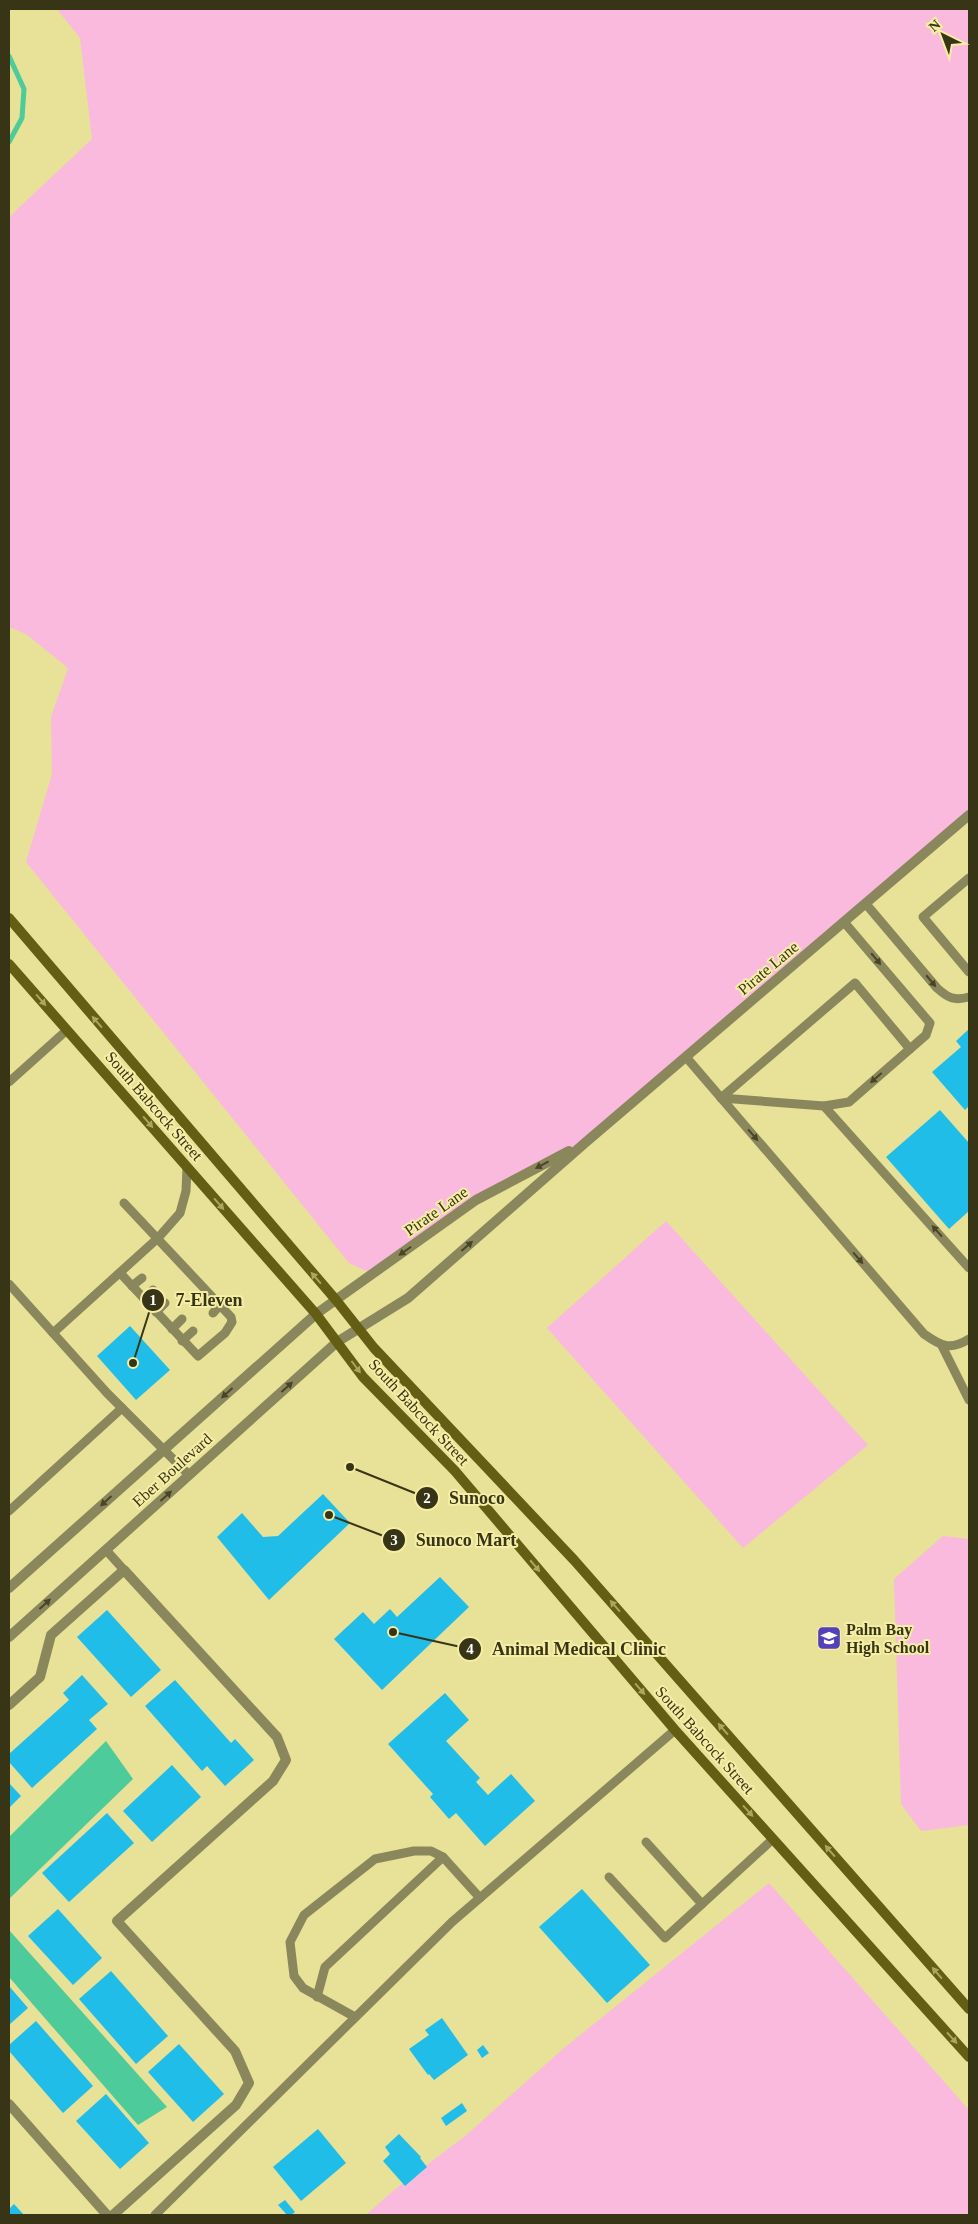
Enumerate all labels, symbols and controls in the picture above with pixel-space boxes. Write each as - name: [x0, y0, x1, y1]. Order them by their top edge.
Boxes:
- north arrow: [918, 10, 968, 60]
- text: N: [926, 17, 943, 35]
- street label: Pirate Lane: [734, 938, 802, 998]
- one-way arrow: [870, 953, 881, 966]
- one-way arrow: [925, 975, 936, 987]
- one-way arrow: [35, 994, 47, 1006]
- one-way arrow: [91, 1016, 103, 1028]
- street label: South Babcock Street: [102, 1048, 206, 1164]
- one-way arrow: [871, 1072, 883, 1084]
- one-way arrow: [142, 1116, 154, 1128]
- one-way arrow: [747, 1128, 758, 1141]
- one-way arrow: [535, 1161, 550, 1169]
- street label: Pirate Lane: [401, 1183, 471, 1239]
- one-way arrow: [214, 1197, 225, 1210]
- one-way arrow: [931, 1225, 942, 1238]
- one-way arrow: [460, 1241, 473, 1252]
- one-way arrow: [398, 1246, 412, 1256]
- one-way arrow: [853, 1251, 864, 1264]
- one-way arrow: [311, 1272, 322, 1285]
- callout: 7-Eleven: [140, 1283, 252, 1316]
- text: 7-Eleven: [176, 1290, 243, 1310]
- text: 1: [149, 1292, 157, 1308]
- street label: South Babcock Street: [366, 1356, 473, 1469]
- one-way arrow: [351, 1360, 361, 1374]
- one-way arrow: [280, 1381, 292, 1393]
- one-way arrow: [222, 1387, 234, 1399]
- street label: Eber Boulevard: [129, 1430, 215, 1510]
- callout: Sunoco: [414, 1481, 515, 1514]
- text: Sunoco: [449, 1488, 505, 1508]
- one-way arrow: [159, 1490, 171, 1502]
- text: 2: [423, 1490, 431, 1506]
- one-way arrow: [101, 1495, 113, 1507]
- callout: Sunoco Mart: [381, 1524, 527, 1557]
- text: Sunoco Mart: [416, 1530, 516, 1550]
- text: 3: [390, 1532, 398, 1548]
- one-way arrow: [529, 1559, 540, 1572]
- one-way arrow: [39, 1599, 52, 1610]
- one-way arrow: [610, 1600, 621, 1613]
- place label: Palm Bay High School: [846, 1621, 930, 1657]
- school or university icon: Palm Bay High School: [816, 1625, 842, 1651]
- callout: Animal Medical Clinic: [457, 1632, 676, 1665]
- text: Animal Medical Clinic: [492, 1639, 666, 1659]
- text: 4: [466, 1641, 474, 1657]
- one-way arrow: [635, 1682, 646, 1695]
- street label: South Babcock Street: [652, 1683, 758, 1798]
- one-way arrow: [717, 1722, 728, 1735]
- one-way arrow: [742, 1804, 754, 1816]
- one-way arrow: [824, 1845, 836, 1857]
- one-way arrow: [931, 1967, 943, 1979]
- one-way arrow: [946, 2031, 957, 2044]

